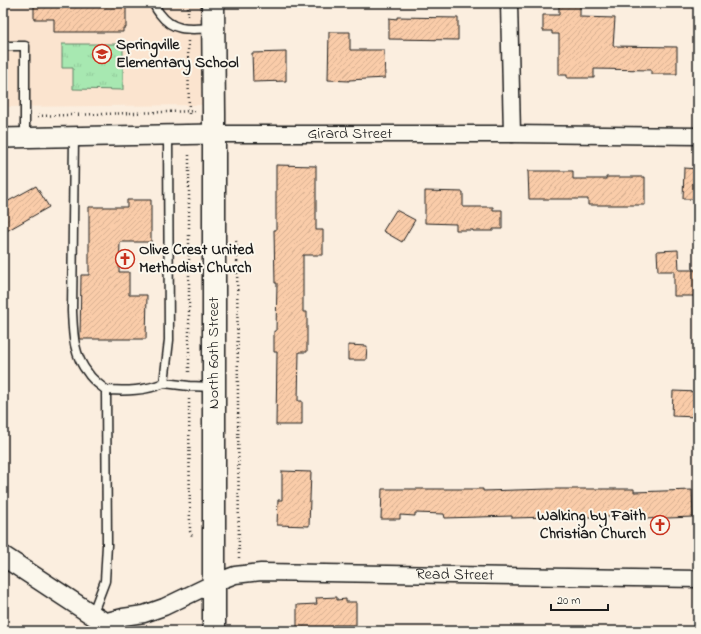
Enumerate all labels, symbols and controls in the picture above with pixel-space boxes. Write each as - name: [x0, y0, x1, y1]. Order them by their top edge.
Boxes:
- place label: Springville Elementary School: [116, 33, 239, 76]
- school or university icon: Springville Elementary School: [91, 43, 113, 65]
- street label: Girard Street: [308, 122, 393, 146]
- place label: Olive Crest United Methodist Church: [139, 238, 254, 280]
- church icon: Olive Crest United Methodist Church: [114, 248, 136, 270]
- street label: North 60th Street: [202, 296, 226, 409]
- place label: Walking by Faith Christian Church: [537, 504, 646, 546]
- church icon: Walking by Faith Christian Church: [649, 514, 671, 536]
- street label: Read Street: [416, 562, 495, 588]
- scale bar: [551, 586, 608, 612]
- text: 20 m: [557, 592, 580, 610]

